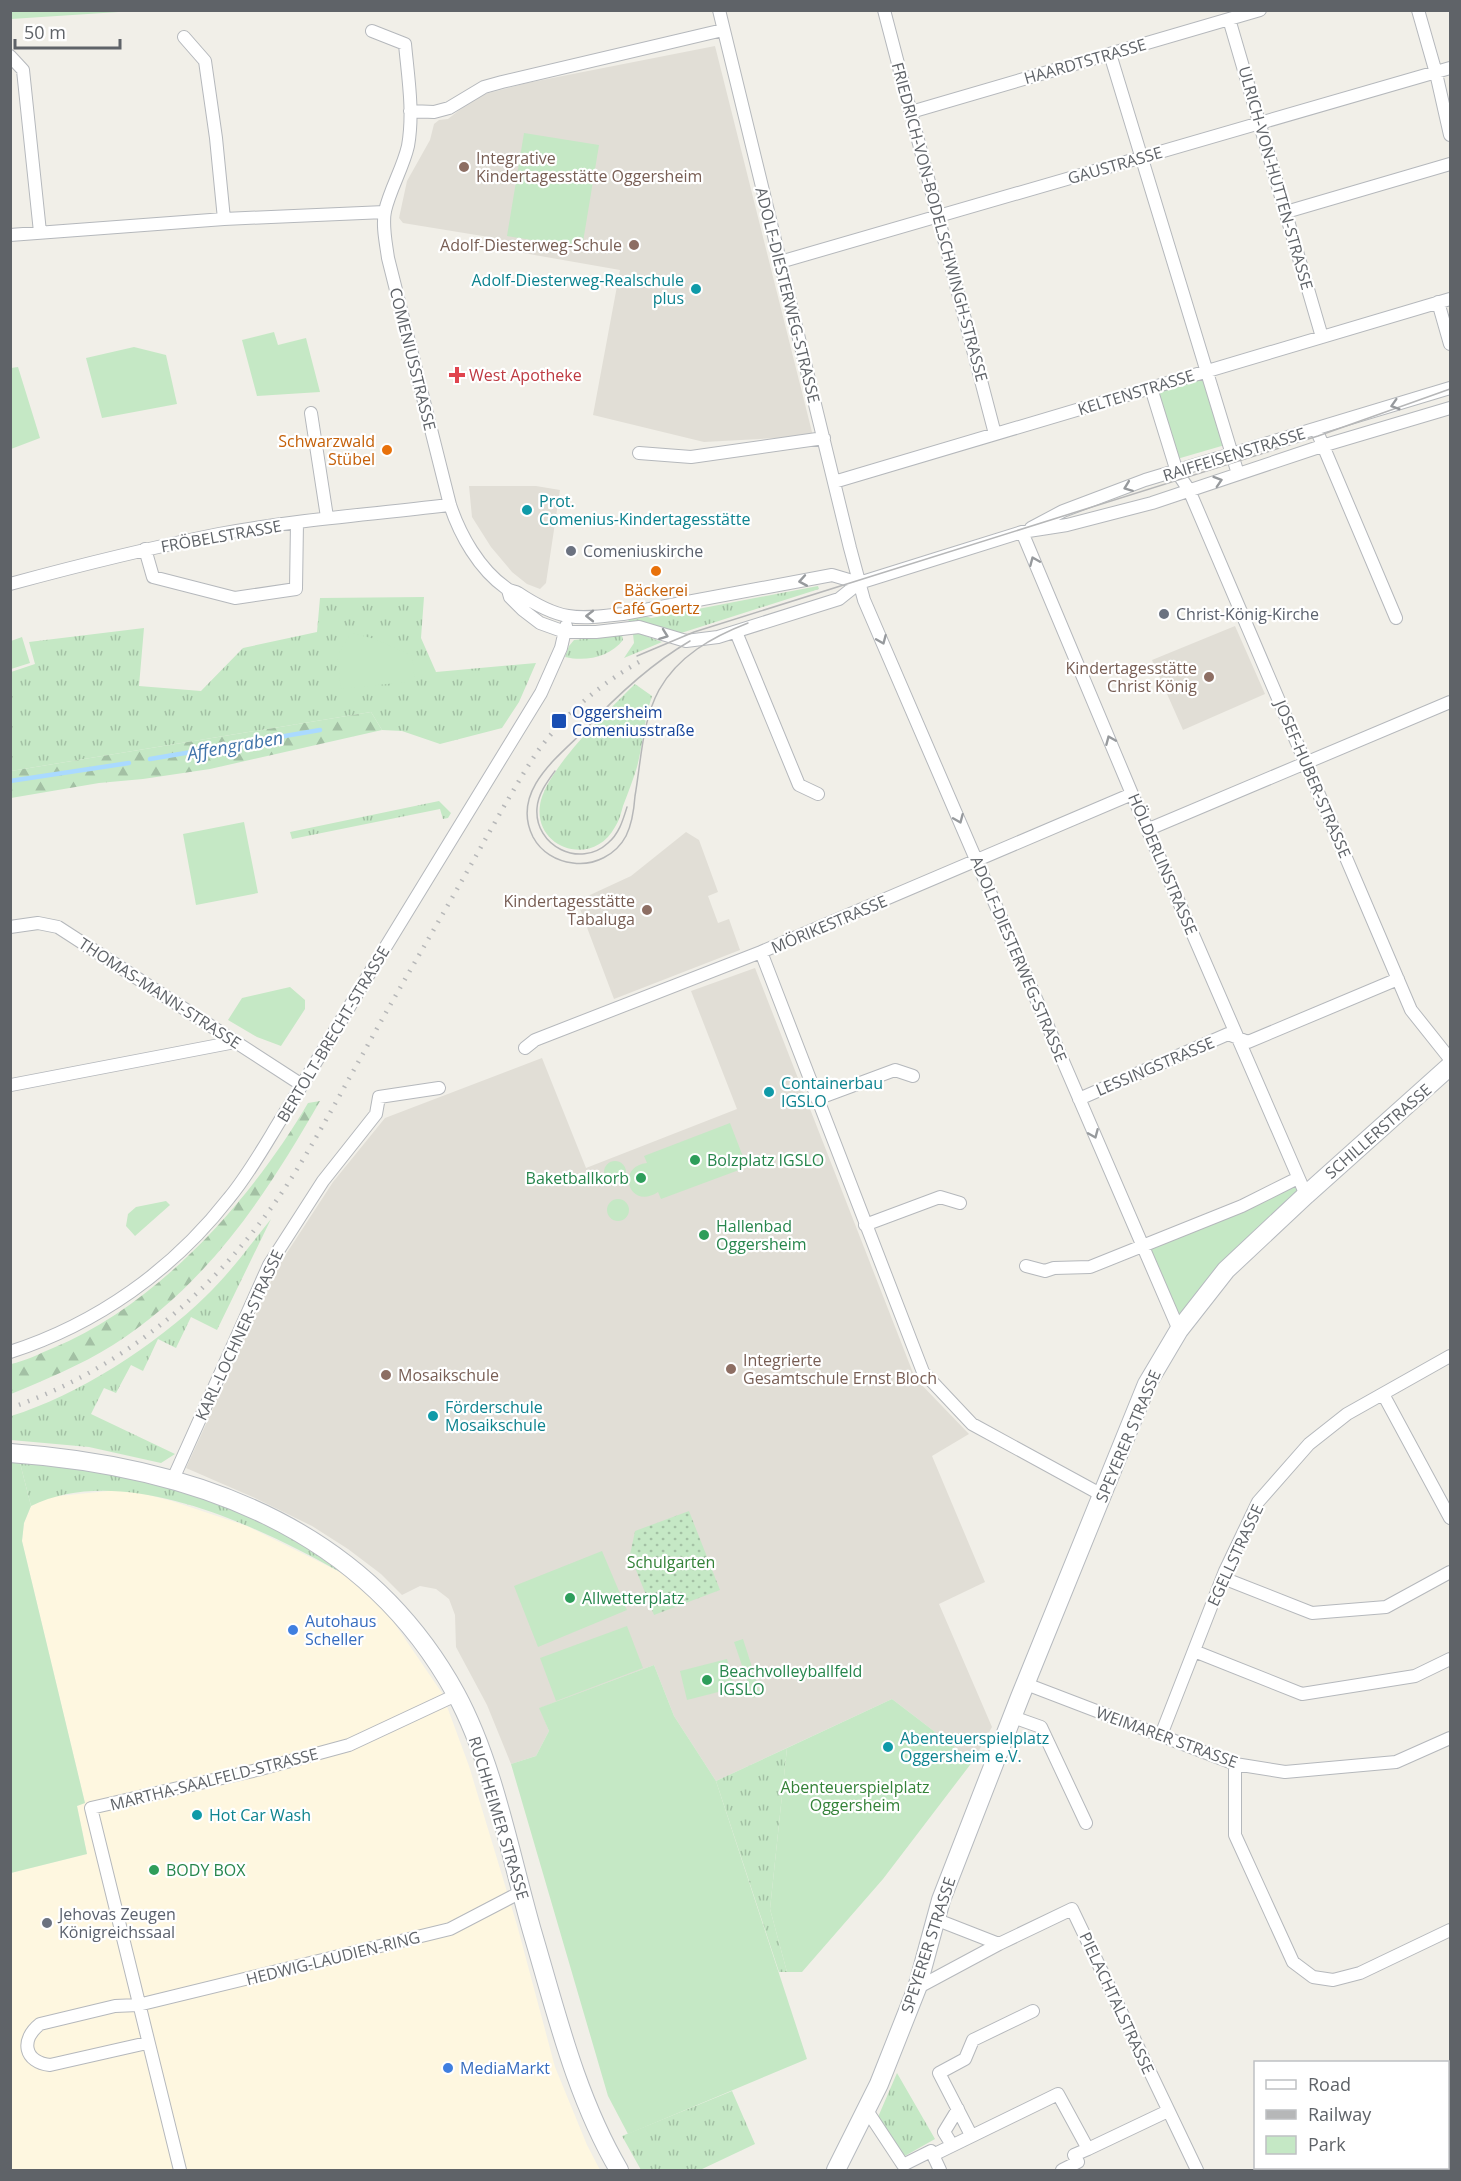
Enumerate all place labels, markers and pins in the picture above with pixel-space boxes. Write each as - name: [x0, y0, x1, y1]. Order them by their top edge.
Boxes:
- place label: Integrative Kindertagesstätte Oggersheim: [476, 147, 702, 187]
- marker: Integrative Kindertagesstätte Oggersheim: [457, 160, 471, 174]
- place label: Adolf-Diesterweg-Schule: [440, 234, 622, 256]
- marker: Adolf-Diesterweg-Schule: [627, 238, 641, 252]
- place label: Adolf-Diesterweg-Realschule plus: [471, 269, 684, 309]
- marker: Adolf-Diesterweg-Realschule plus: [689, 282, 703, 296]
- place label: West Apotheke: [469, 364, 582, 386]
- marker: West Apotheke: [450, 368, 464, 382]
- place label: Schwarzwald Stübel: [278, 430, 375, 470]
- marker: Schwarzwald Stübel: [380, 443, 394, 457]
- place label: Prot. Comenius-Kindertagesstätte: [539, 490, 750, 530]
- marker: Prot. Comenius-Kindertagesstätte: [520, 503, 534, 517]
- place label: Comeniuskirche: [583, 540, 703, 562]
- marker: Comeniuskirche: [564, 544, 578, 558]
- marker: Bäckerei Café Goertz: [649, 564, 663, 578]
- place label: Bäckerei Café Goertz: [612, 579, 700, 619]
- place label: Christ-König-Kirche: [1176, 603, 1319, 625]
- marker: Christ-König-Kirche: [1157, 607, 1171, 621]
- place label: Kindertagesstätte Christ König: [1066, 657, 1197, 697]
- marker: Kindertagesstätte Christ König: [1202, 670, 1216, 684]
- place label: Oggersheim Comeniusstraße: [572, 701, 695, 741]
- marker: Oggersheim Comeniusstraße: [550, 712, 568, 730]
- place label: Kindertagesstätte Tabaluga: [504, 890, 635, 930]
- marker: Kindertagesstätte Tabaluga: [640, 903, 654, 917]
- place label: Containerbau IGSLO: [781, 1072, 883, 1112]
- marker: Containerbau IGSLO: [762, 1085, 776, 1099]
- place label: Bolzplatz IGSLO: [707, 1149, 824, 1171]
- marker: Bolzplatz IGSLO: [688, 1153, 702, 1167]
- place label: Baketballkorb: [526, 1167, 629, 1189]
- marker: Baketballkorb: [634, 1171, 648, 1185]
- place label: Hallenbad Oggersheim: [716, 1215, 807, 1255]
- marker: Hallenbad Oggersheim: [697, 1228, 711, 1242]
- place label: Integrierte Gesamtschule Ernst Bloch: [743, 1349, 937, 1389]
- marker: Integrierte Gesamtschule Ernst Bloch: [724, 1362, 738, 1376]
- place label: Mosaikschule: [398, 1364, 499, 1386]
- marker: Mosaikschule: [379, 1368, 393, 1382]
- place label: Förderschule Mosaikschule: [445, 1396, 546, 1436]
- marker: Förderschule Mosaikschule: [426, 1409, 440, 1423]
- place label: Allwetterplatz: [582, 1587, 684, 1609]
- marker: Allwetterplatz: [563, 1591, 577, 1605]
- place label: Autohaus Scheller: [305, 1610, 376, 1650]
- marker: Autohaus Scheller: [286, 1623, 300, 1637]
- place label: Beachvolleyballfeld IGSLO: [719, 1660, 862, 1700]
- marker: Beachvolleyballfeld IGSLO: [700, 1673, 714, 1687]
- place label: Abenteuerspielplatz Oggersheim e.V.: [900, 1727, 1049, 1767]
- marker: Abenteuerspielplatz Oggersheim e.V.: [881, 1740, 895, 1754]
- place label: Hot Car Wash: [209, 1804, 311, 1826]
- marker: Hot Car Wash: [190, 1808, 204, 1822]
- place label: BODY BOX: [166, 1859, 246, 1881]
- marker: BODY BOX: [147, 1863, 161, 1877]
- place label: Jehovas Zeugen Königreichssaal: [57, 1903, 176, 1943]
- marker: Jehovas Zeugen Königreichssaal: [40, 1916, 54, 1930]
- place label: MediaMarkt: [460, 2057, 550, 2079]
- marker: MediaMarkt: [441, 2061, 455, 2075]

